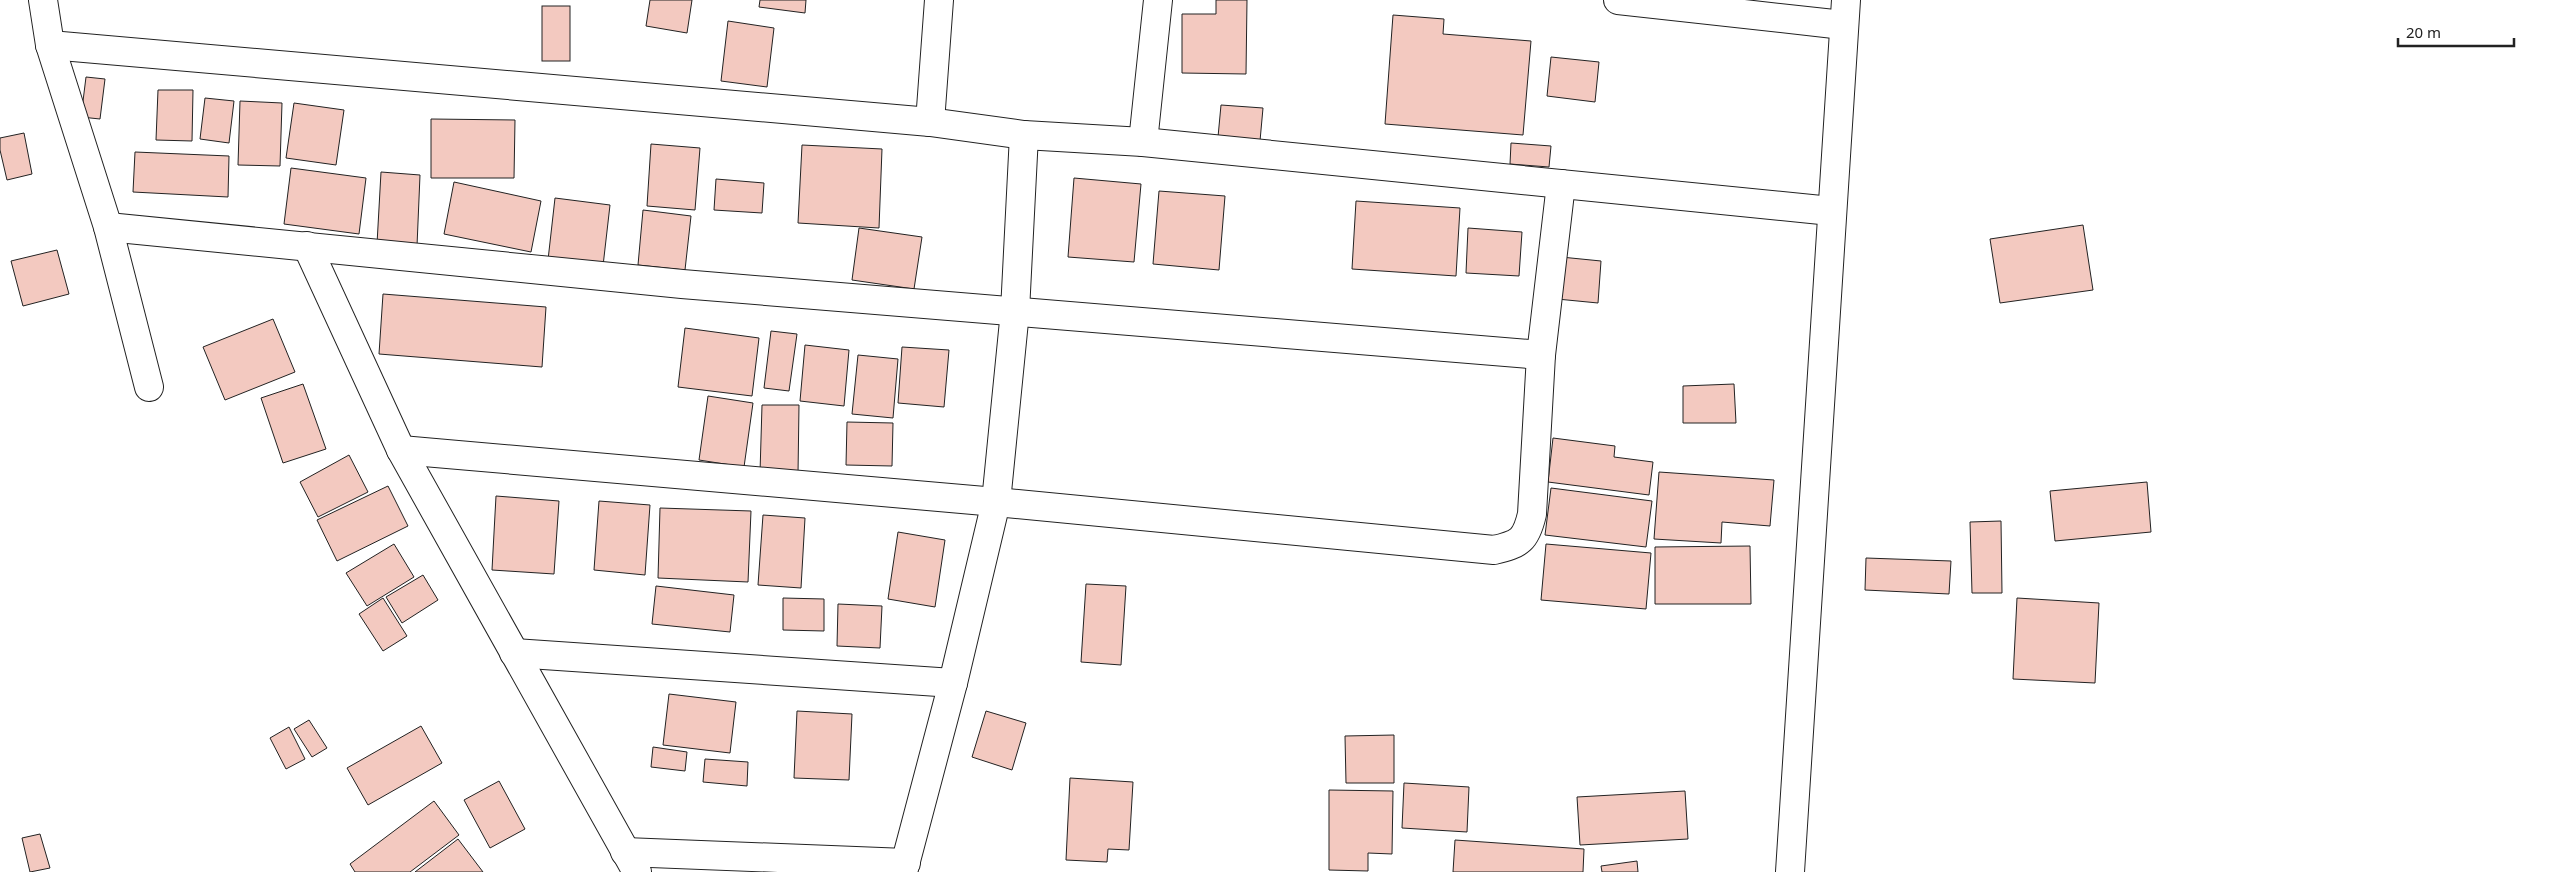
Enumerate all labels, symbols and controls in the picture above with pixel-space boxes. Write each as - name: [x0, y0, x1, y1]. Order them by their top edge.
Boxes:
- scale bar: [2398, 15, 2514, 47]
- text: 20 m: [2406, 22, 2441, 42]

